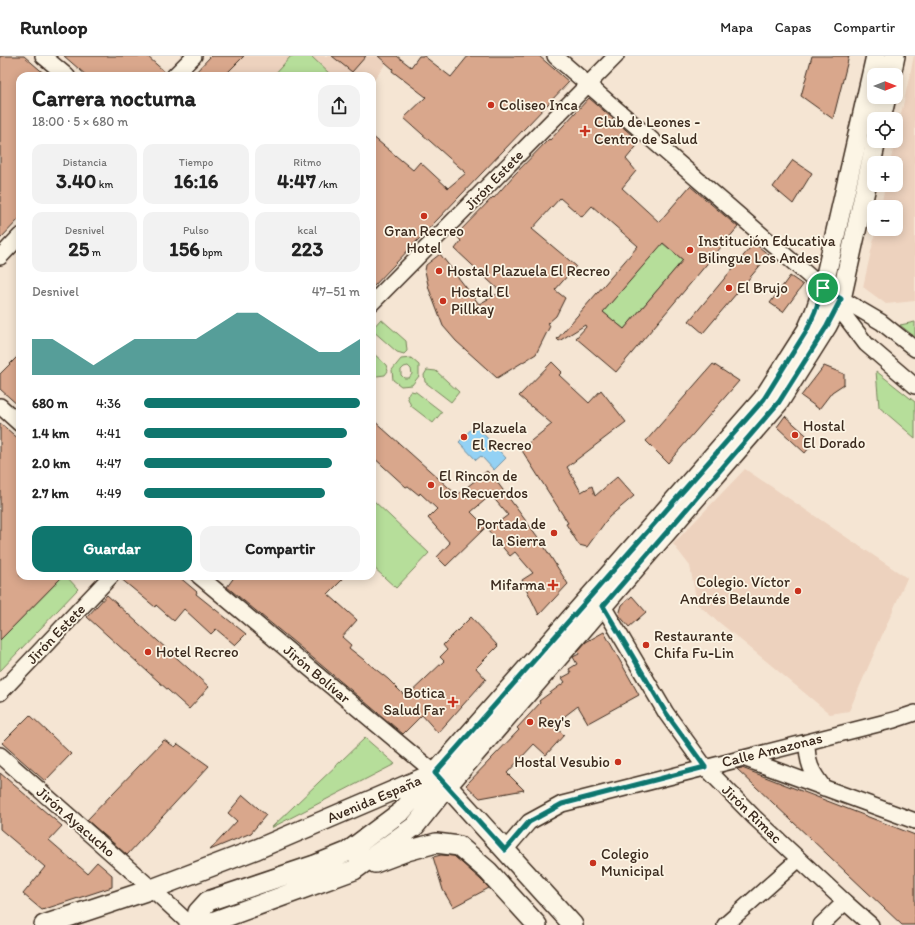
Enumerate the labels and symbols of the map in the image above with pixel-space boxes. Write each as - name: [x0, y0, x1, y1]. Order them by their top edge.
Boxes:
- north arrow: [867, 68, 903, 104]
- place label: Coliseo Inca: [499, 96, 579, 114]
- marker: Coliseo Inca: [486, 100, 496, 110]
- place label: Club de Leones - Centro de Salud: [594, 113, 700, 148]
- marker: Club de Leones - Centro de Salud: [579, 125, 591, 137]
- street label: Jirón Estete: [461, 146, 527, 214]
- marker: Gran Recreo Hotel: [419, 211, 429, 221]
- place label: Gran Recreo Hotel: [384, 222, 464, 257]
- place label: Institución Educativa Bilingue Los Andes: [698, 232, 836, 267]
- marker: Institución Educativa Bilingue Los Andes: [685, 245, 695, 255]
- place label: Hostal Plazuela El Recreo: [447, 262, 610, 280]
- marker: Hostal Plazuela El Recreo: [434, 266, 444, 276]
- pin: [806, 271, 840, 305]
- place label: El Brujo: [737, 279, 788, 297]
- place label: Hostal El Pillkay: [451, 283, 510, 318]
- marker: El Brujo: [724, 283, 734, 293]
- marker: Hostal El Pillkay: [438, 296, 448, 306]
- place label: Hostal El Dorado: [803, 417, 865, 452]
- place label: Plazuela El Recreo: [472, 419, 532, 454]
- marker: Hostal El Dorado: [790, 430, 800, 440]
- marker: Plazuela El Recreo: [459, 432, 469, 442]
- place label: El Rincon de los Recuerdos: [439, 467, 528, 502]
- marker: El Rincon de los Recuerdos: [426, 480, 436, 490]
- place label: Portada de la Sierra: [477, 515, 546, 550]
- marker: Portada de la Sierra: [549, 528, 559, 538]
- place label: Colegio. Víctor Andrés Belaunde: [680, 573, 790, 608]
- place label: Mifarma: [490, 576, 545, 594]
- marker: Mifarma: [548, 580, 558, 590]
- marker: Colegio. Víctor Andrés Belaunde: [793, 586, 803, 596]
- street label: Jirón Estete: [23, 600, 89, 668]
- place label: Restaurante Chifa Fu-Lin: [654, 627, 735, 662]
- marker: Restaurante Chifa Fu-Lin: [641, 640, 651, 650]
- street label: Jirón Bolívar: [280, 641, 354, 707]
- place label: Hotel Recreo: [156, 643, 239, 661]
- marker: Hotel Recreo: [143, 647, 153, 657]
- place label: Botica Salud Far: [383, 684, 445, 719]
- marker: Botica Salud Far: [448, 697, 458, 707]
- place label: Rey's: [538, 713, 571, 731]
- marker: Rey's: [525, 717, 535, 727]
- street label: Calle Amazonas: [720, 729, 824, 771]
- place label: Hostal Vesubio: [514, 753, 610, 771]
- marker: Hostal Vesubio: [613, 757, 623, 767]
- street label: Avenida España: [324, 771, 424, 827]
- street label: Jirón Rimac: [718, 781, 786, 847]
- street label: Jirón Ayacucho: [33, 783, 119, 861]
- place label: Colegio Municipal: [601, 845, 665, 880]
- marker: Colegio Municipal: [588, 858, 598, 868]

